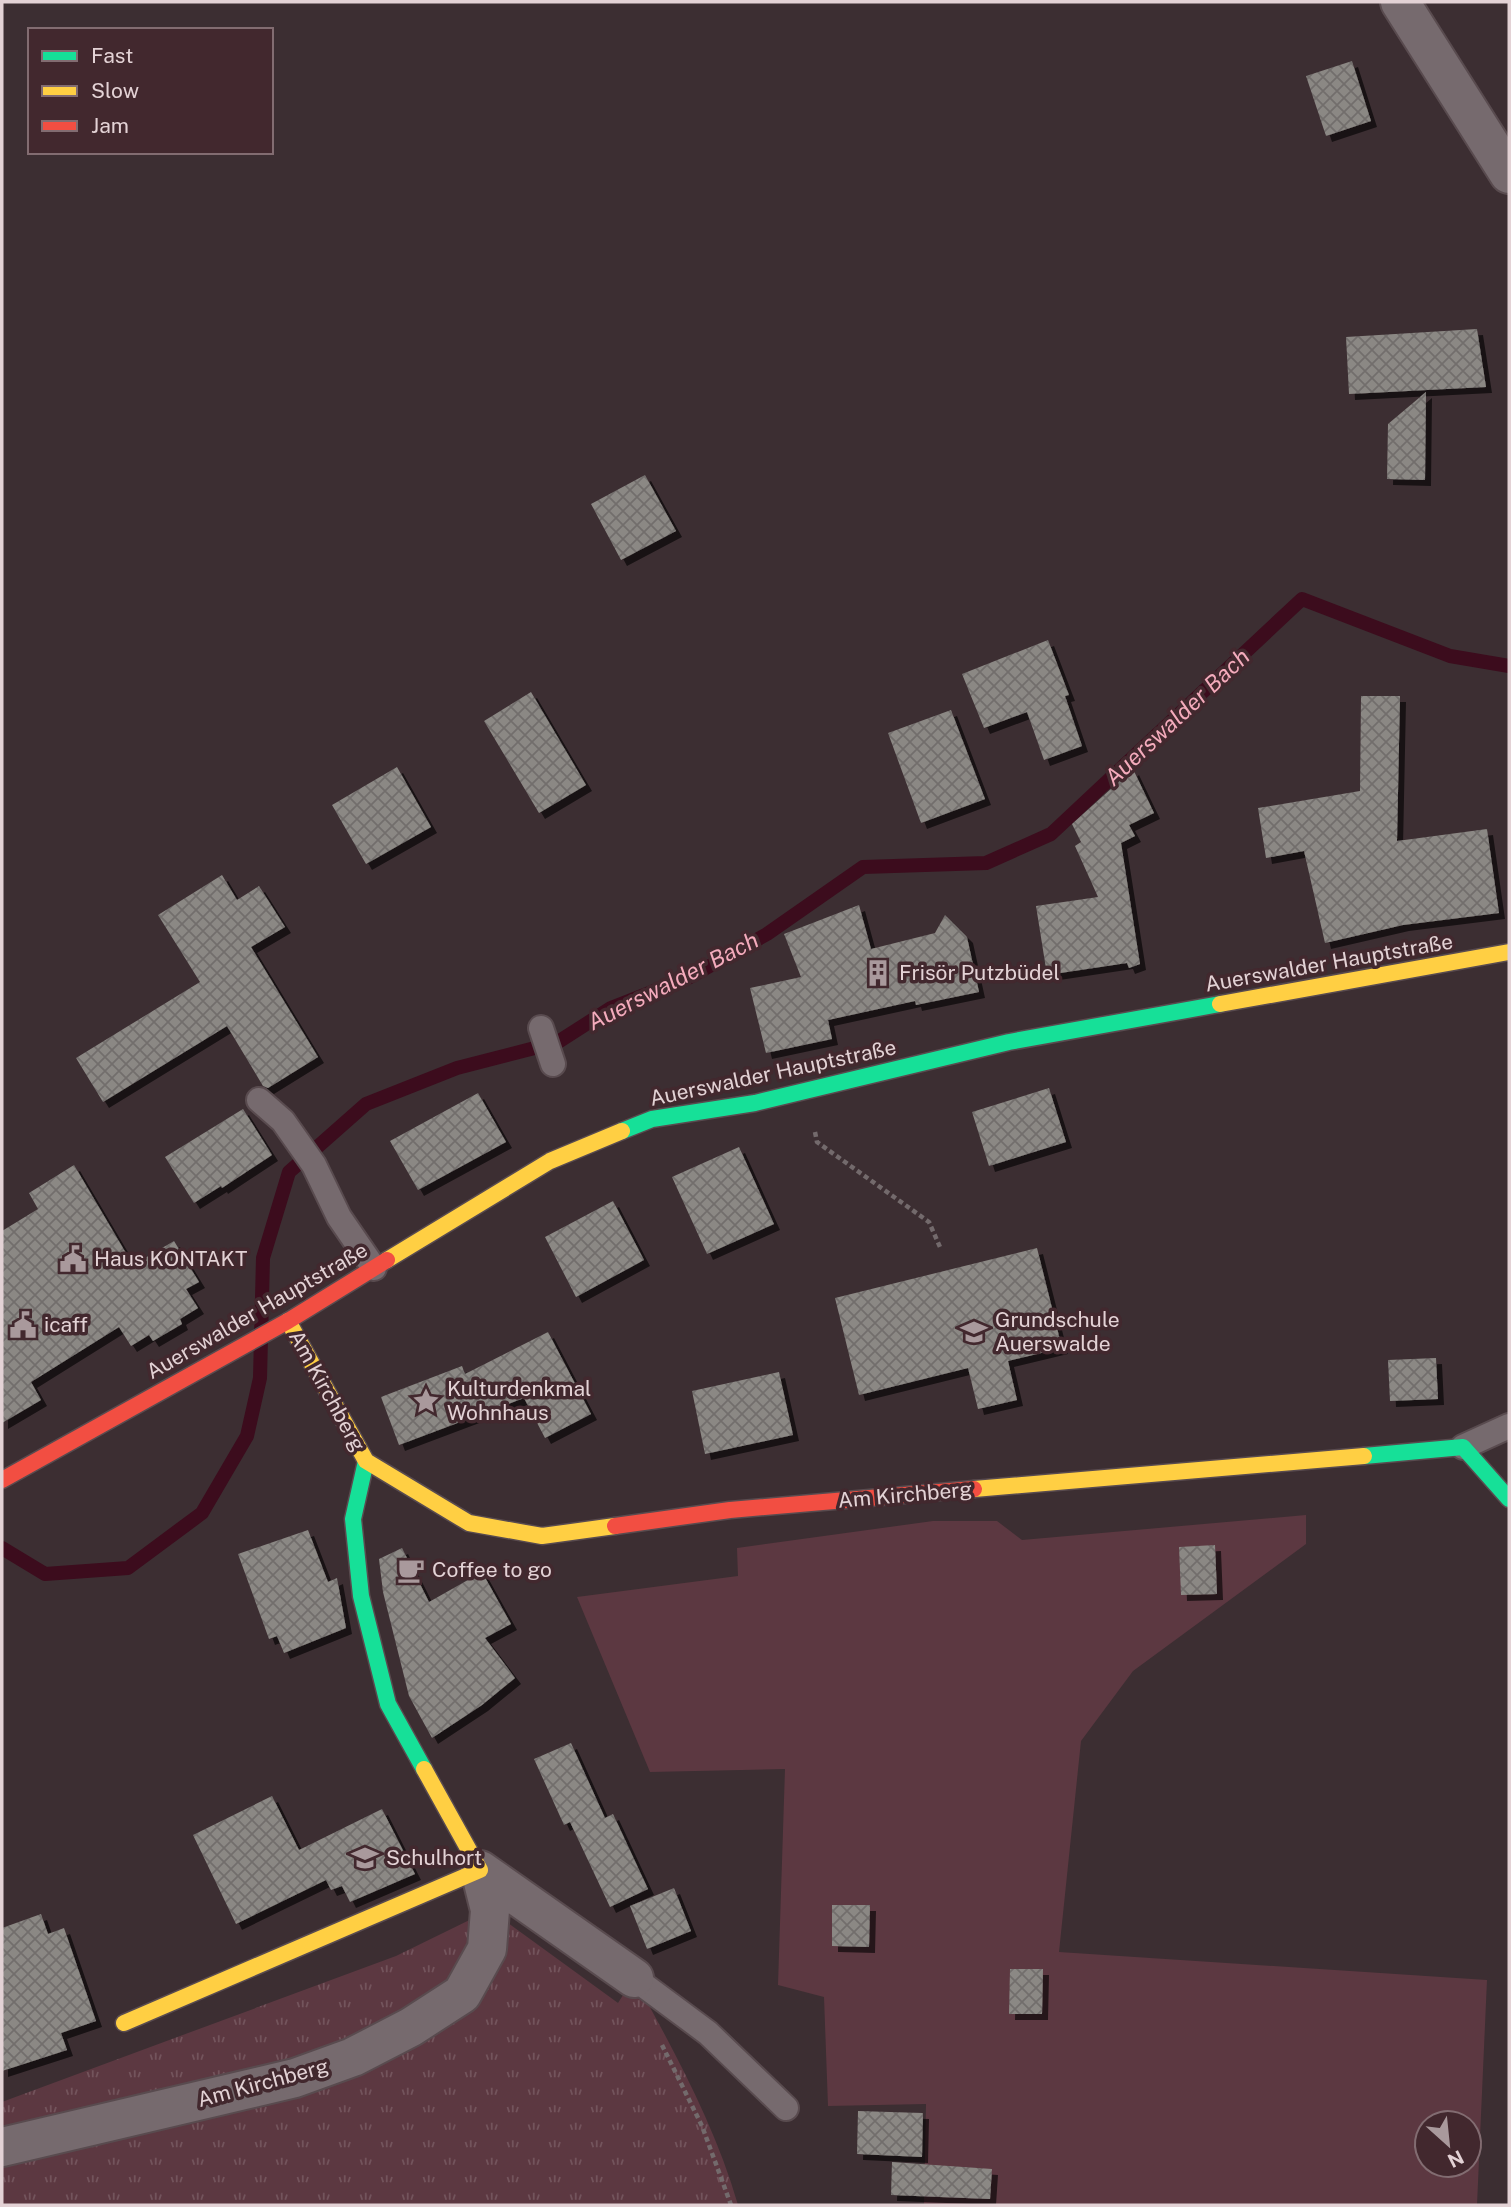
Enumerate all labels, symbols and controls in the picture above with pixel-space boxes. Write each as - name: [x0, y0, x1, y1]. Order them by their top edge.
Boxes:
- legend: [28, 28, 273, 154]
- text: Fast: [91, 43, 133, 68]
- text: Slow: [91, 78, 139, 103]
- text: Jam: [91, 113, 129, 138]
- water label: Auerswalder Bach: [1099, 643, 1255, 791]
- water label: Auerswalder Bach: [583, 926, 763, 1035]
- street label: Auerswalder Hauptstraße: [1203, 928, 1455, 997]
- building icon: Frisör Putzbüdel: [863, 958, 893, 988]
- place label: Frisör Putzbüdel: [899, 960, 1060, 985]
- street label: Auerswalder Hauptstraße: [647, 1034, 898, 1111]
- street label: Auerswalder Hauptstraße: [142, 1237, 372, 1384]
- public building icon: Haus KONTAKT: [58, 1244, 88, 1274]
- place label: Haus KONTAKT: [94, 1246, 247, 1271]
- place label: Grundschule Auerswalde: [995, 1307, 1120, 1356]
- public building icon: icaff: [8, 1310, 38, 1340]
- place label: icaff: [44, 1312, 88, 1337]
- school or university icon: Grundschule Auerswalde: [959, 1317, 989, 1347]
- street label: Am Kirchberg: [284, 1326, 371, 1456]
- place label: Kulturdenkmal Wohnhaus: [447, 1376, 591, 1425]
- place icon: Kulturdenkmal Wohnhaus: [411, 1386, 441, 1416]
- street label: Am Kirchberg: [837, 1476, 973, 1513]
- cafe icon: Coffee to go: [396, 1555, 426, 1585]
- place label: Coffee to go: [432, 1557, 552, 1582]
- school or university icon: Schulhort: [350, 1843, 380, 1873]
- place label: Schulhort: [386, 1845, 482, 1870]
- street label: Am Kirchberg: [195, 2053, 331, 2112]
- north arrow: [1413, 2109, 1483, 2179]
- text: N: [1444, 2146, 1467, 2172]

